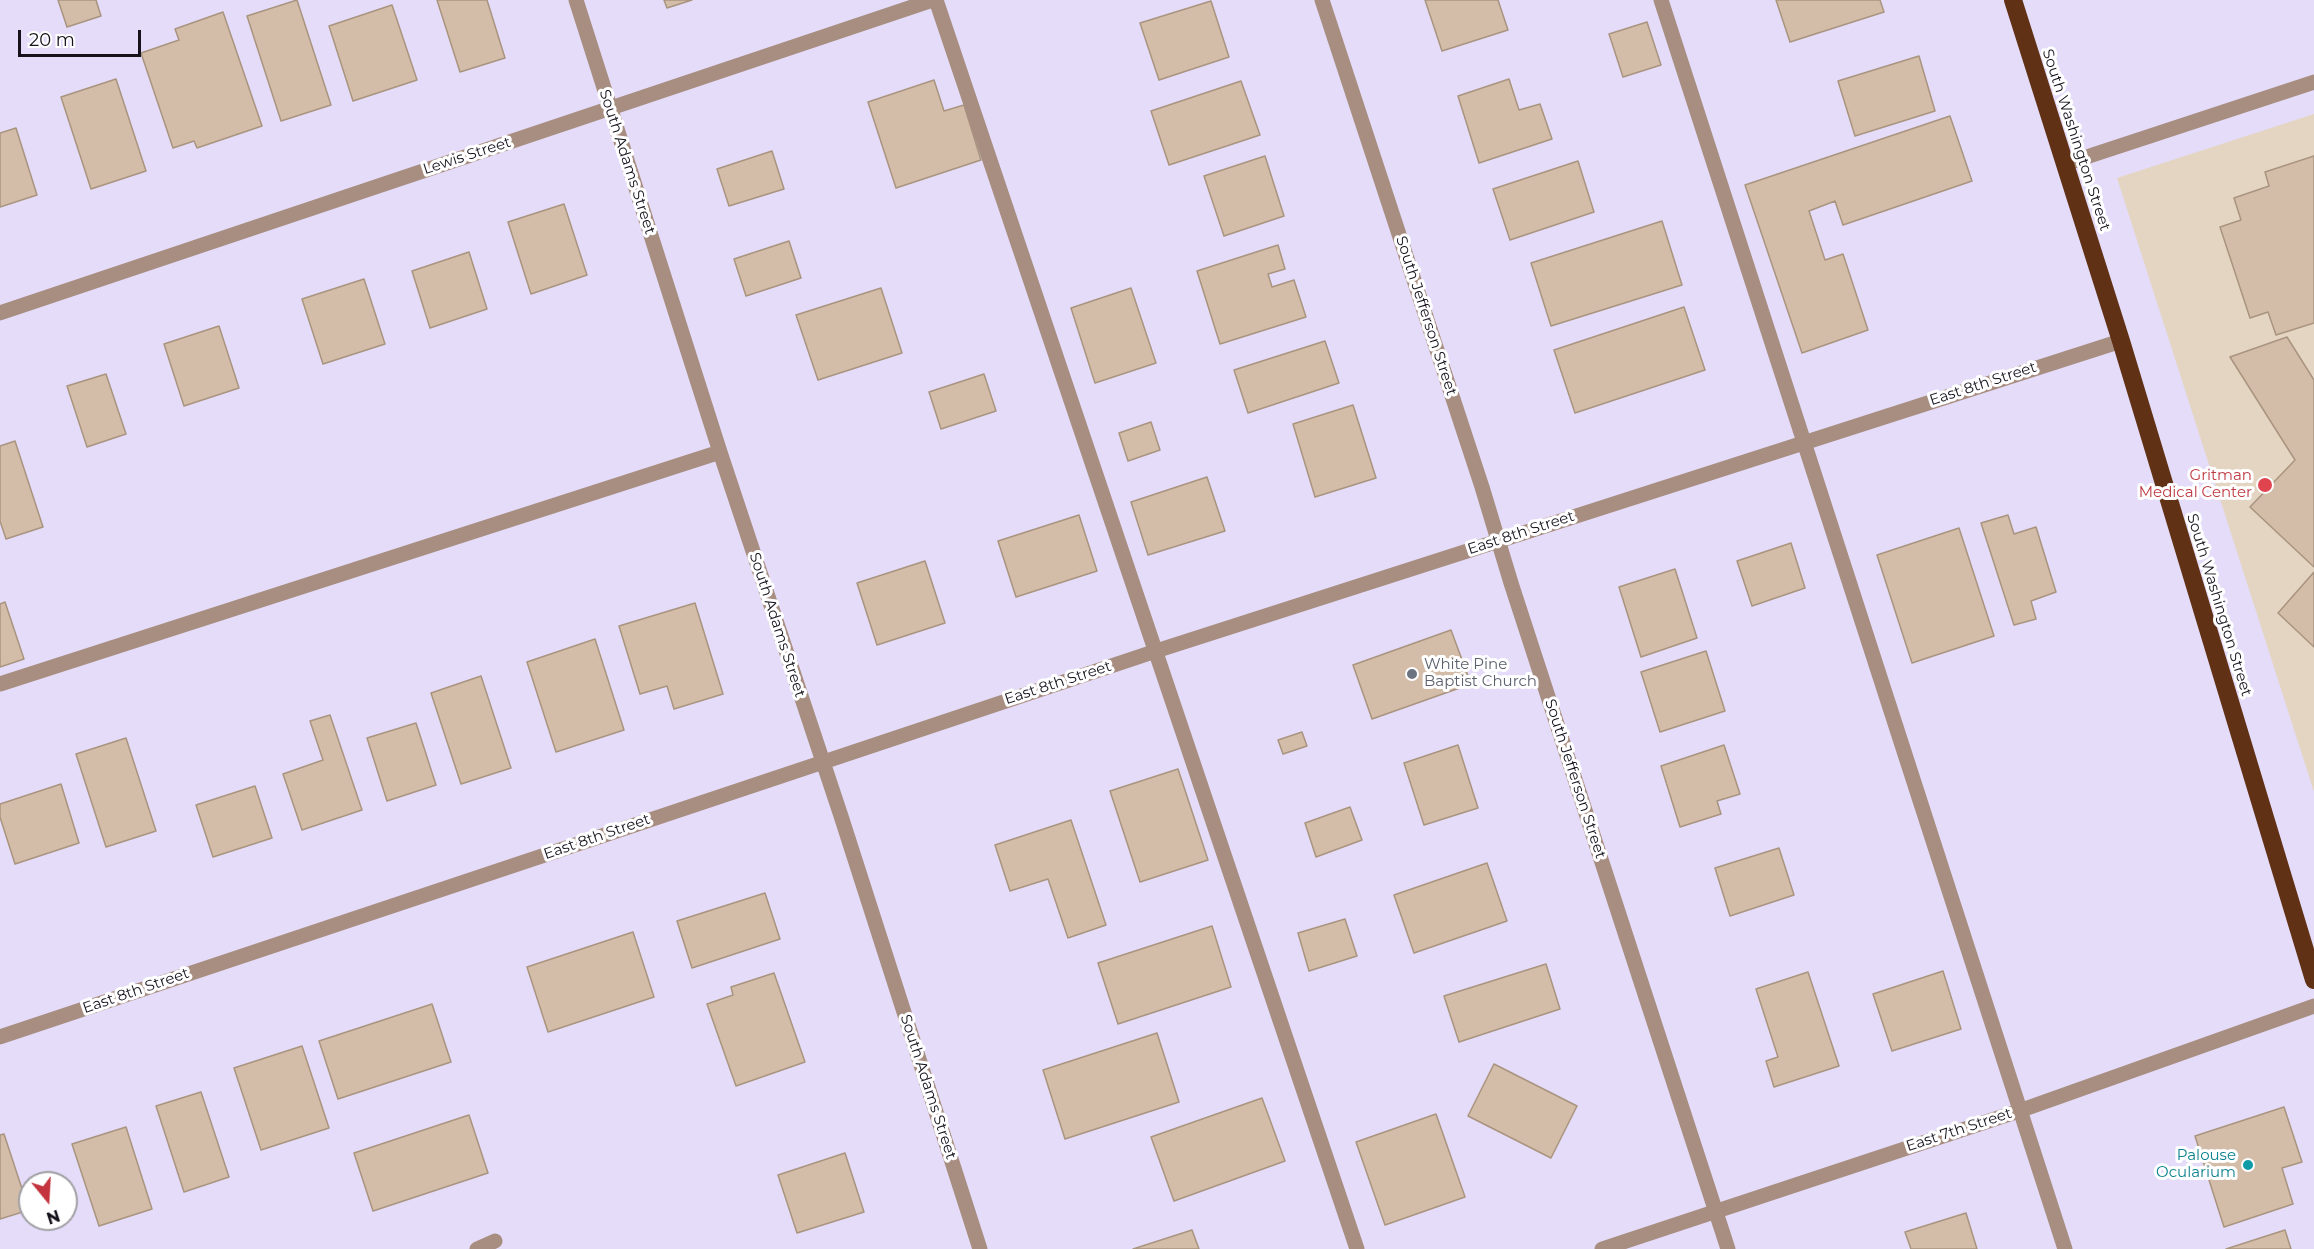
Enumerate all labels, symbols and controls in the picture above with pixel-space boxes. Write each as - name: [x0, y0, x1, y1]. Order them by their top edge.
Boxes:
- scale bar: [21, 18, 144, 56]
- text: 20 m: [29, 29, 75, 51]
- street label: South Washington Street: [2038, 47, 2114, 233]
- street label: South Adams Street: [595, 87, 659, 237]
- street label: Lewis Street: [421, 133, 513, 179]
- street label: South Jefferson Street: [1392, 234, 1460, 398]
- street label: East 8th Street: [1927, 358, 2039, 410]
- place label: Gritman Medical Center: [2139, 467, 2252, 502]
- marker: Gritman Medical Center: [2256, 476, 2274, 494]
- street label: East 8th Street: [1465, 507, 1577, 559]
- street label: South Washington Street: [2183, 511, 2255, 699]
- street label: South Adams Street: [745, 550, 809, 700]
- place label: White Pine Baptist Church: [1424, 656, 1537, 691]
- street label: East 8th Street: [1002, 657, 1114, 709]
- marker: White Pine Baptist Church: [1405, 667, 1419, 681]
- street label: South Jefferson Street: [1541, 697, 1609, 861]
- street label: East 8th Street: [542, 810, 652, 864]
- street label: East 8th Street: [81, 964, 191, 1018]
- street label: South Adams Street: [896, 1012, 960, 1162]
- street label: East 7th Street: [1904, 1104, 2014, 1156]
- place label: Palouse Ocularium: [2156, 1147, 2236, 1182]
- marker: Palouse Ocularium: [2241, 1158, 2255, 1172]
- north arrow: [18, 1171, 78, 1231]
- text: N: [44, 1206, 62, 1228]

